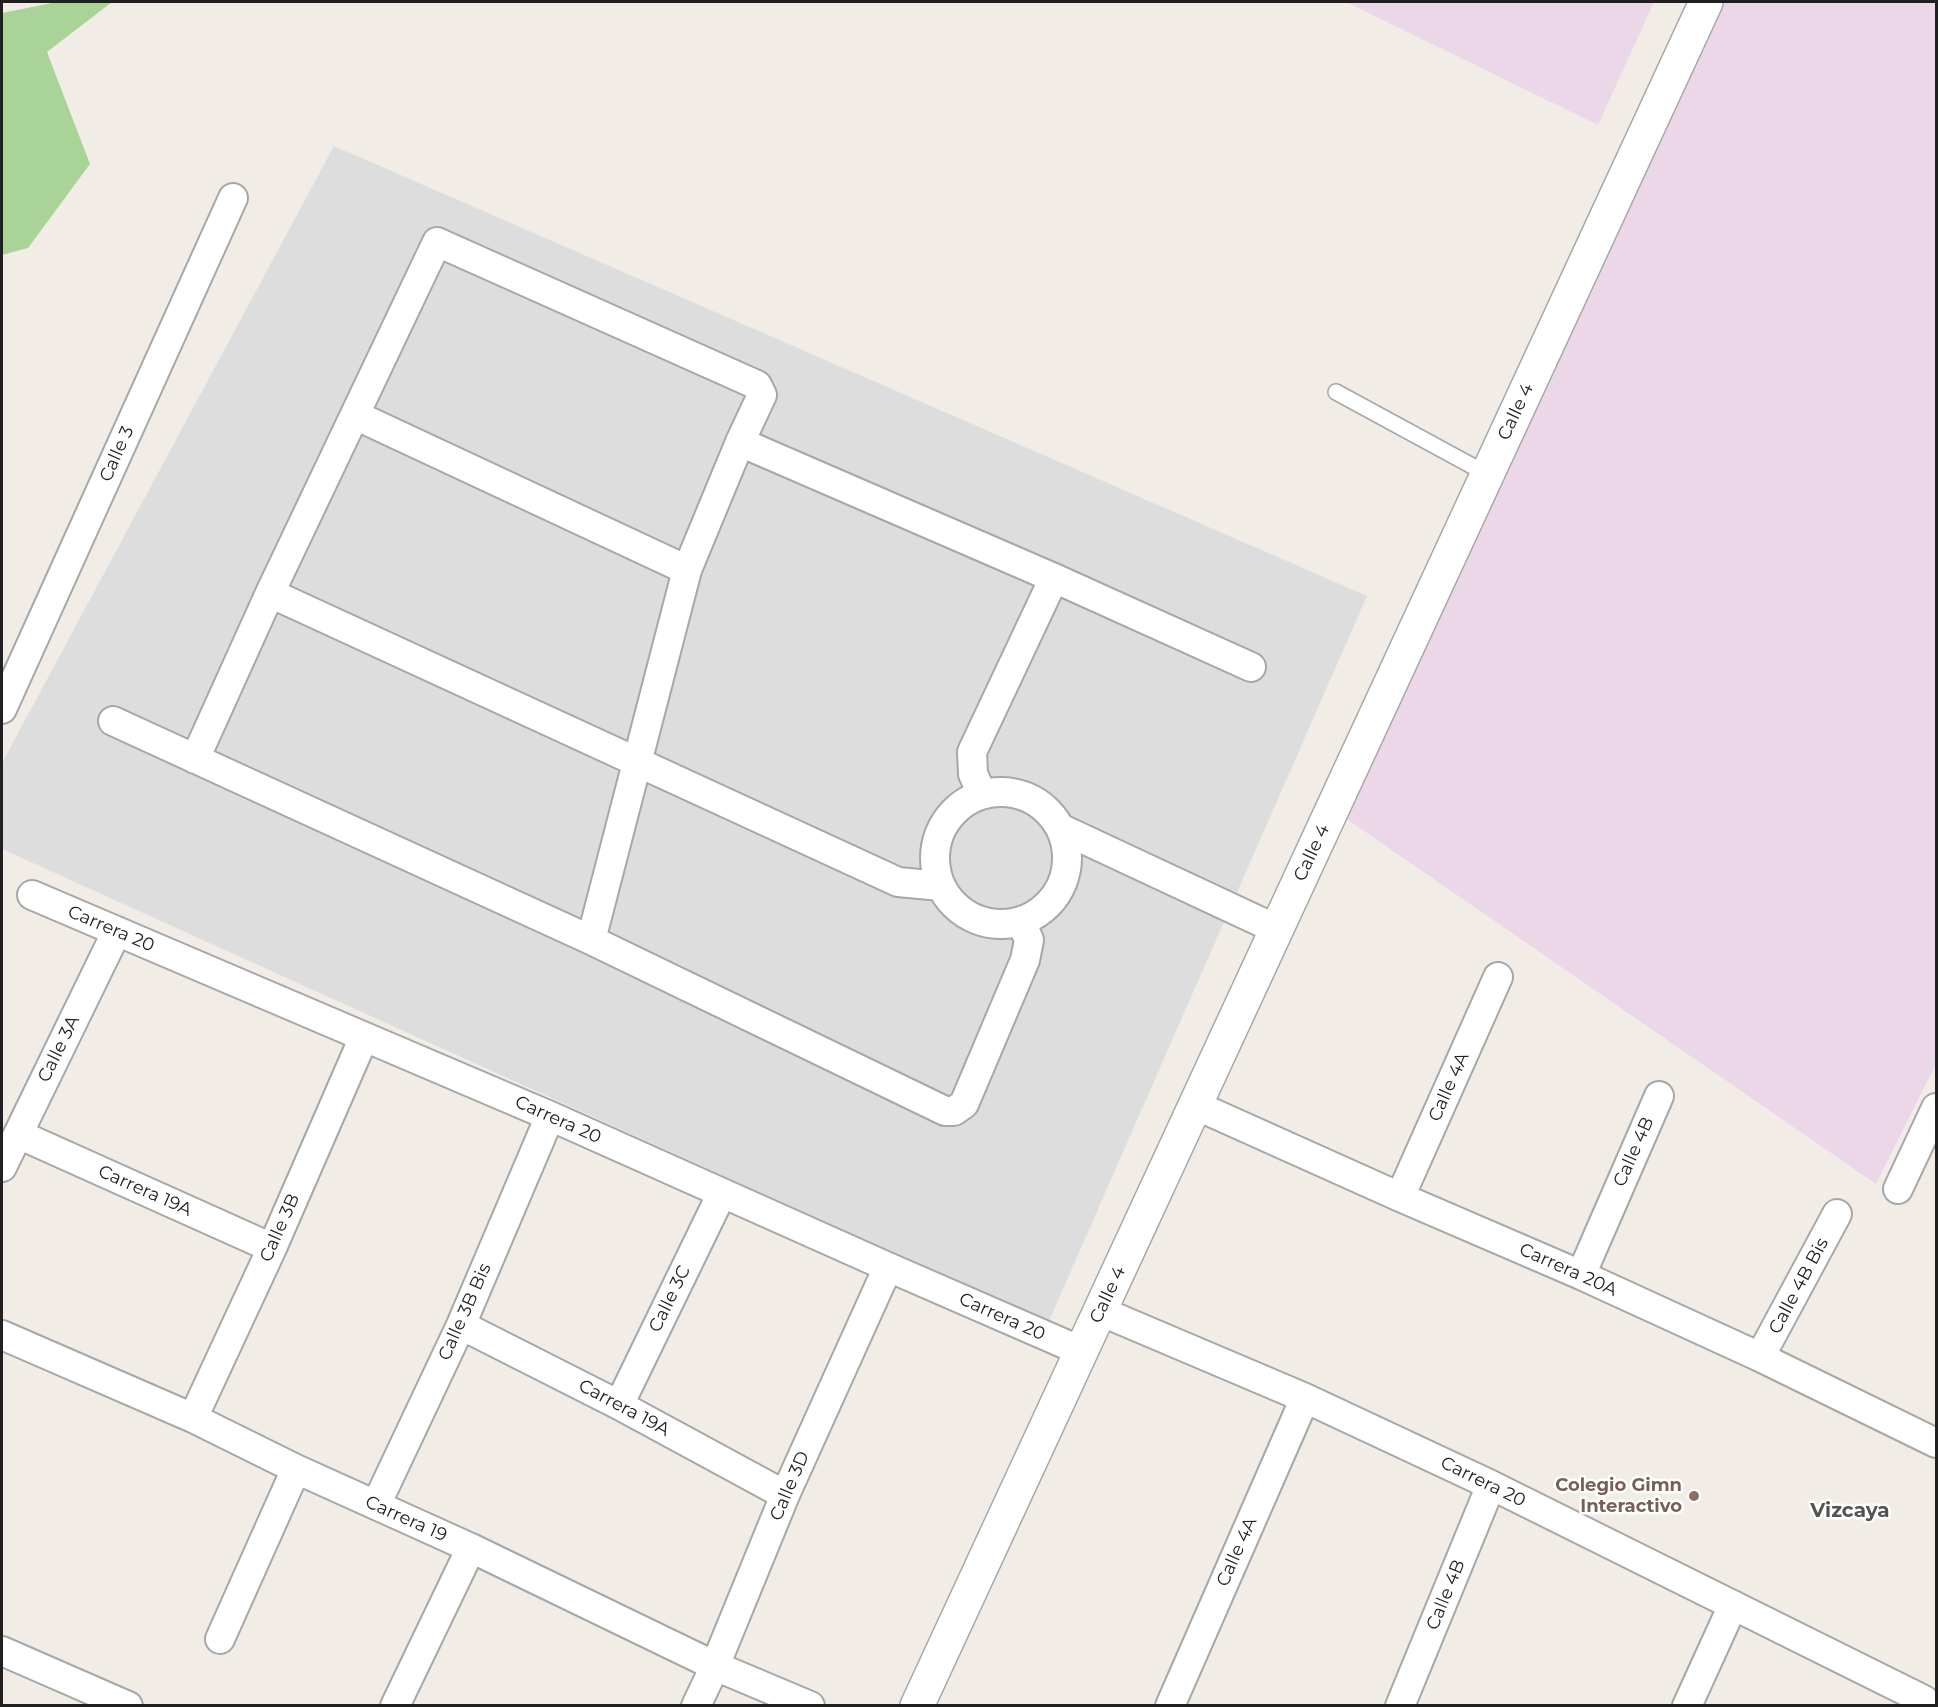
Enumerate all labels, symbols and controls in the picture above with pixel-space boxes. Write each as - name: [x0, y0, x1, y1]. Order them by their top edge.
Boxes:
- street label: Calle 4: [1493, 380, 1539, 444]
- street label: Calle 3: [95, 423, 139, 485]
- street label: Calle 4: [1289, 821, 1335, 885]
- street label: Carrera 20: [64, 901, 158, 957]
- street label: Calle 3A: [34, 1012, 84, 1086]
- street label: Calle 4A: [1424, 1049, 1474, 1125]
- street label: Carrera 20: [512, 1091, 604, 1149]
- street label: Calle 4B: [1609, 1114, 1659, 1190]
- street label: Carrera 19A: [95, 1161, 195, 1221]
- street label: Calle 3B: [255, 1191, 305, 1265]
- street label: Calle 4B Bis: [1765, 1234, 1833, 1338]
- street label: Carrera 20A: [1516, 1239, 1620, 1301]
- street label: Calle 3B Bis: [434, 1260, 496, 1364]
- street label: Calle 3C: [645, 1262, 695, 1336]
- street label: Calle 4: [1085, 1263, 1131, 1327]
- street label: Carrera 20: [956, 1288, 1048, 1346]
- street label: Carrera 19A: [575, 1375, 673, 1441]
- street label: Calle 3D: [766, 1448, 814, 1524]
- street label: Carrera 20: [1437, 1452, 1529, 1512]
- place label: Colegio Gimn Interactivo: [1555, 1475, 1682, 1518]
- marker: Colegio Gimn Interactivo: [1687, 1489, 1701, 1503]
- street label: Carrera 19: [362, 1491, 450, 1547]
- district label: Vizcaya: [1810, 1499, 1890, 1523]
- street label: Calle 4A: [1212, 1514, 1262, 1590]
- street label: Calle 4B: [1422, 1557, 1470, 1633]

